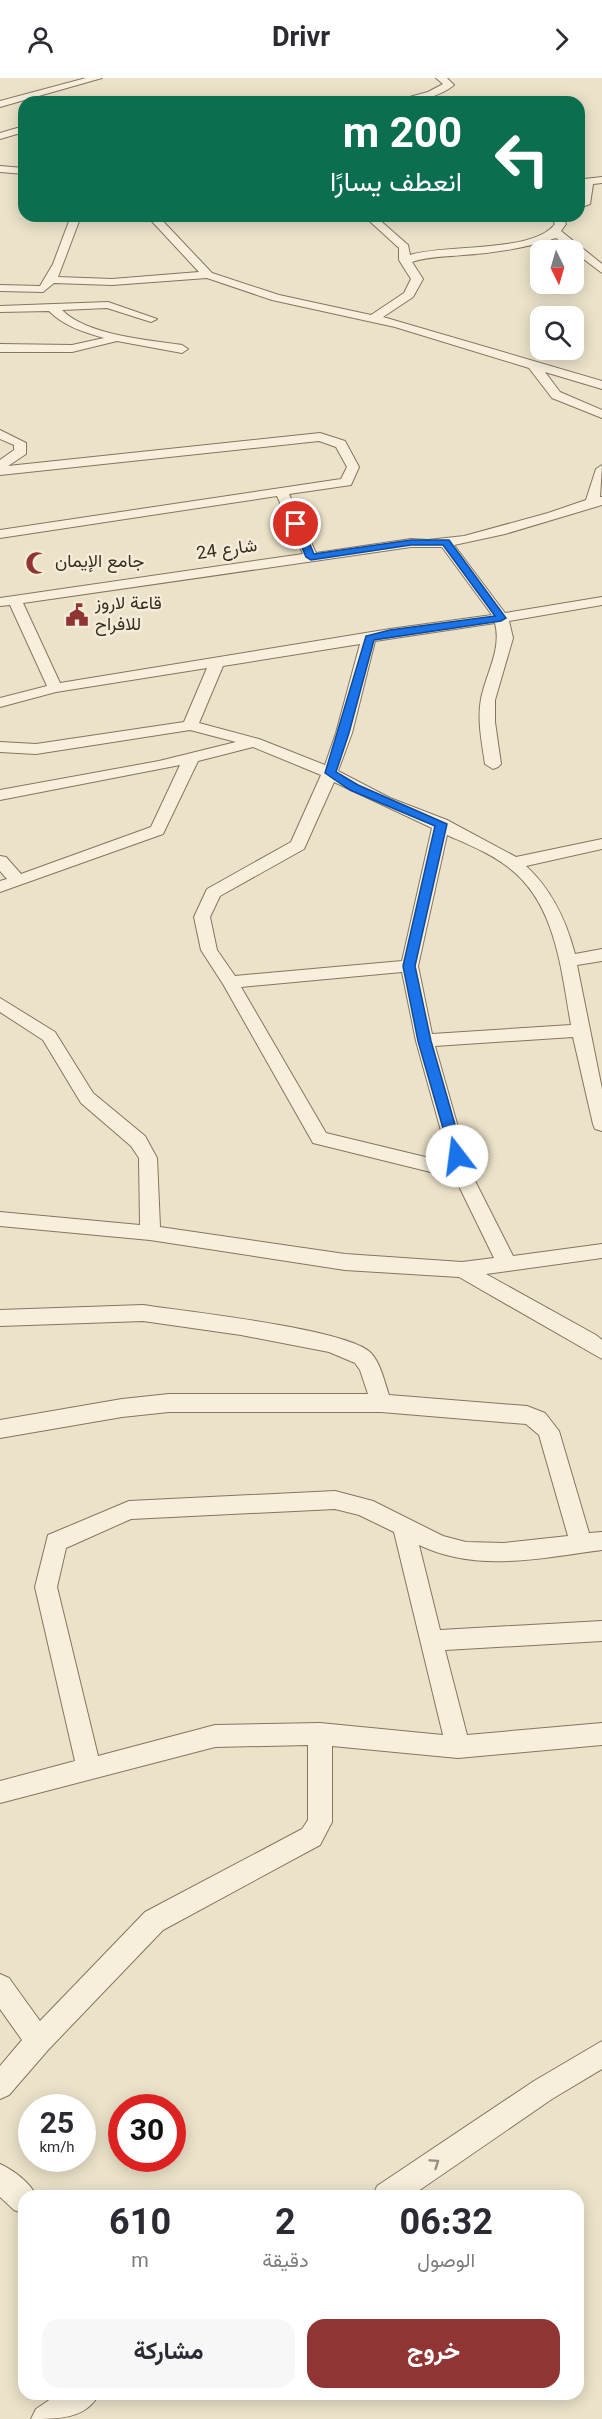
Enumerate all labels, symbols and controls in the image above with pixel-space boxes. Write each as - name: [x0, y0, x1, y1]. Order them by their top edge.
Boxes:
- text: Drivr: [272, 18, 330, 61]
- icon: person: [24, 23, 57, 56]
- icon: forward: [545, 23, 578, 56]
- text: 200 m: [343, 104, 462, 170]
- icon: left: [483, 120, 561, 198]
- text: انعطف يسارًا: [330, 163, 462, 206]
- north arrow: [530, 240, 584, 294]
- map controls: [530, 240, 584, 360]
- button: search: [530, 306, 584, 360]
- pin: [270, 498, 321, 549]
- icon: arrive: [279, 507, 312, 540]
- street label: شارع 24: [195, 533, 259, 569]
- place label: جامع الإيمان: [55, 549, 144, 577]
- mosque icon: جامع الإيمان: [24, 550, 50, 576]
- place label: قاعة لاروز للافراح: [94, 591, 162, 640]
- public building icon: قاعة لاروز للافراح: [64, 602, 90, 628]
- position arrow: [425, 1124, 489, 1188]
- speed limit sign: 30: [108, 2094, 186, 2172]
- text: 25: [40, 2102, 74, 2149]
- text: km/h: [39, 2137, 75, 2160]
- one-way arrow: [429, 2159, 440, 2170]
- text: 610: [109, 2197, 171, 2253]
- text: 2: [275, 2197, 296, 2253]
- text: 06:32: [400, 2197, 493, 2253]
- text: m: [131, 2246, 149, 2278]
- text: دقيقة: [262, 2246, 308, 2278]
- text: الوصول: [417, 2246, 475, 2278]
- button: مشاركة: [42, 2319, 295, 2388]
- button: خروج: [307, 2319, 560, 2388]

